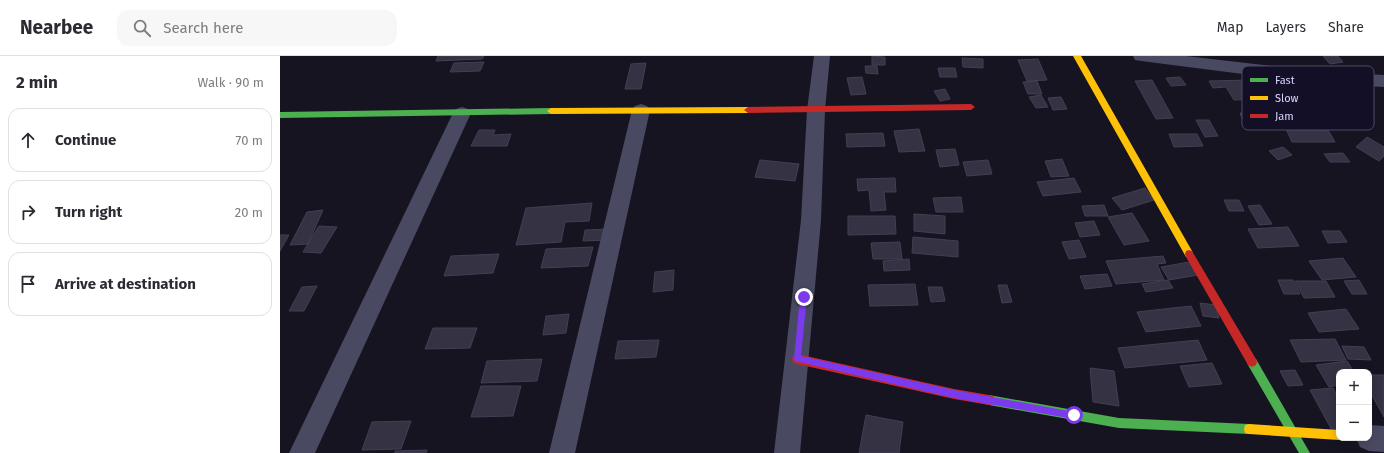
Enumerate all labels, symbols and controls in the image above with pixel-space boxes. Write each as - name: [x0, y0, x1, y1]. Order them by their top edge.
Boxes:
- search box: [117, 10, 397, 46]
- text: Nearbee: [20, 16, 93, 39]
- icon: search: [131, 17, 153, 39]
- text: Search here: [163, 19, 243, 37]
- text: Map: [1217, 19, 1243, 36]
- text: Layers: [1265, 19, 1306, 36]
- text: Share: [1328, 19, 1364, 36]
- legend: [1242, 66, 1374, 130]
- text: 2 min: [16, 72, 58, 93]
- text: Fast: [1275, 74, 1295, 87]
- text: Walk · 90 m: [198, 75, 264, 90]
- text: Slow: [1275, 92, 1299, 105]
- text: Jam: [1275, 110, 1294, 123]
- icon: ahead: [17, 129, 39, 151]
- text: Continue: [55, 131, 116, 149]
- text: 70 m: [236, 133, 263, 148]
- icon: right: [17, 201, 39, 223]
- text: Turn right: [55, 203, 122, 221]
- text: 20 m: [235, 205, 263, 220]
- icon: arrive: [17, 273, 39, 295]
- text: Arrive at destination: [55, 275, 196, 293]
- route end: [795, 288, 813, 306]
- map controls: [1336, 369, 1372, 441]
- button: +: [1336, 369, 1372, 405]
- button: −: [1336, 405, 1372, 441]
- route start: [1065, 406, 1083, 424]

